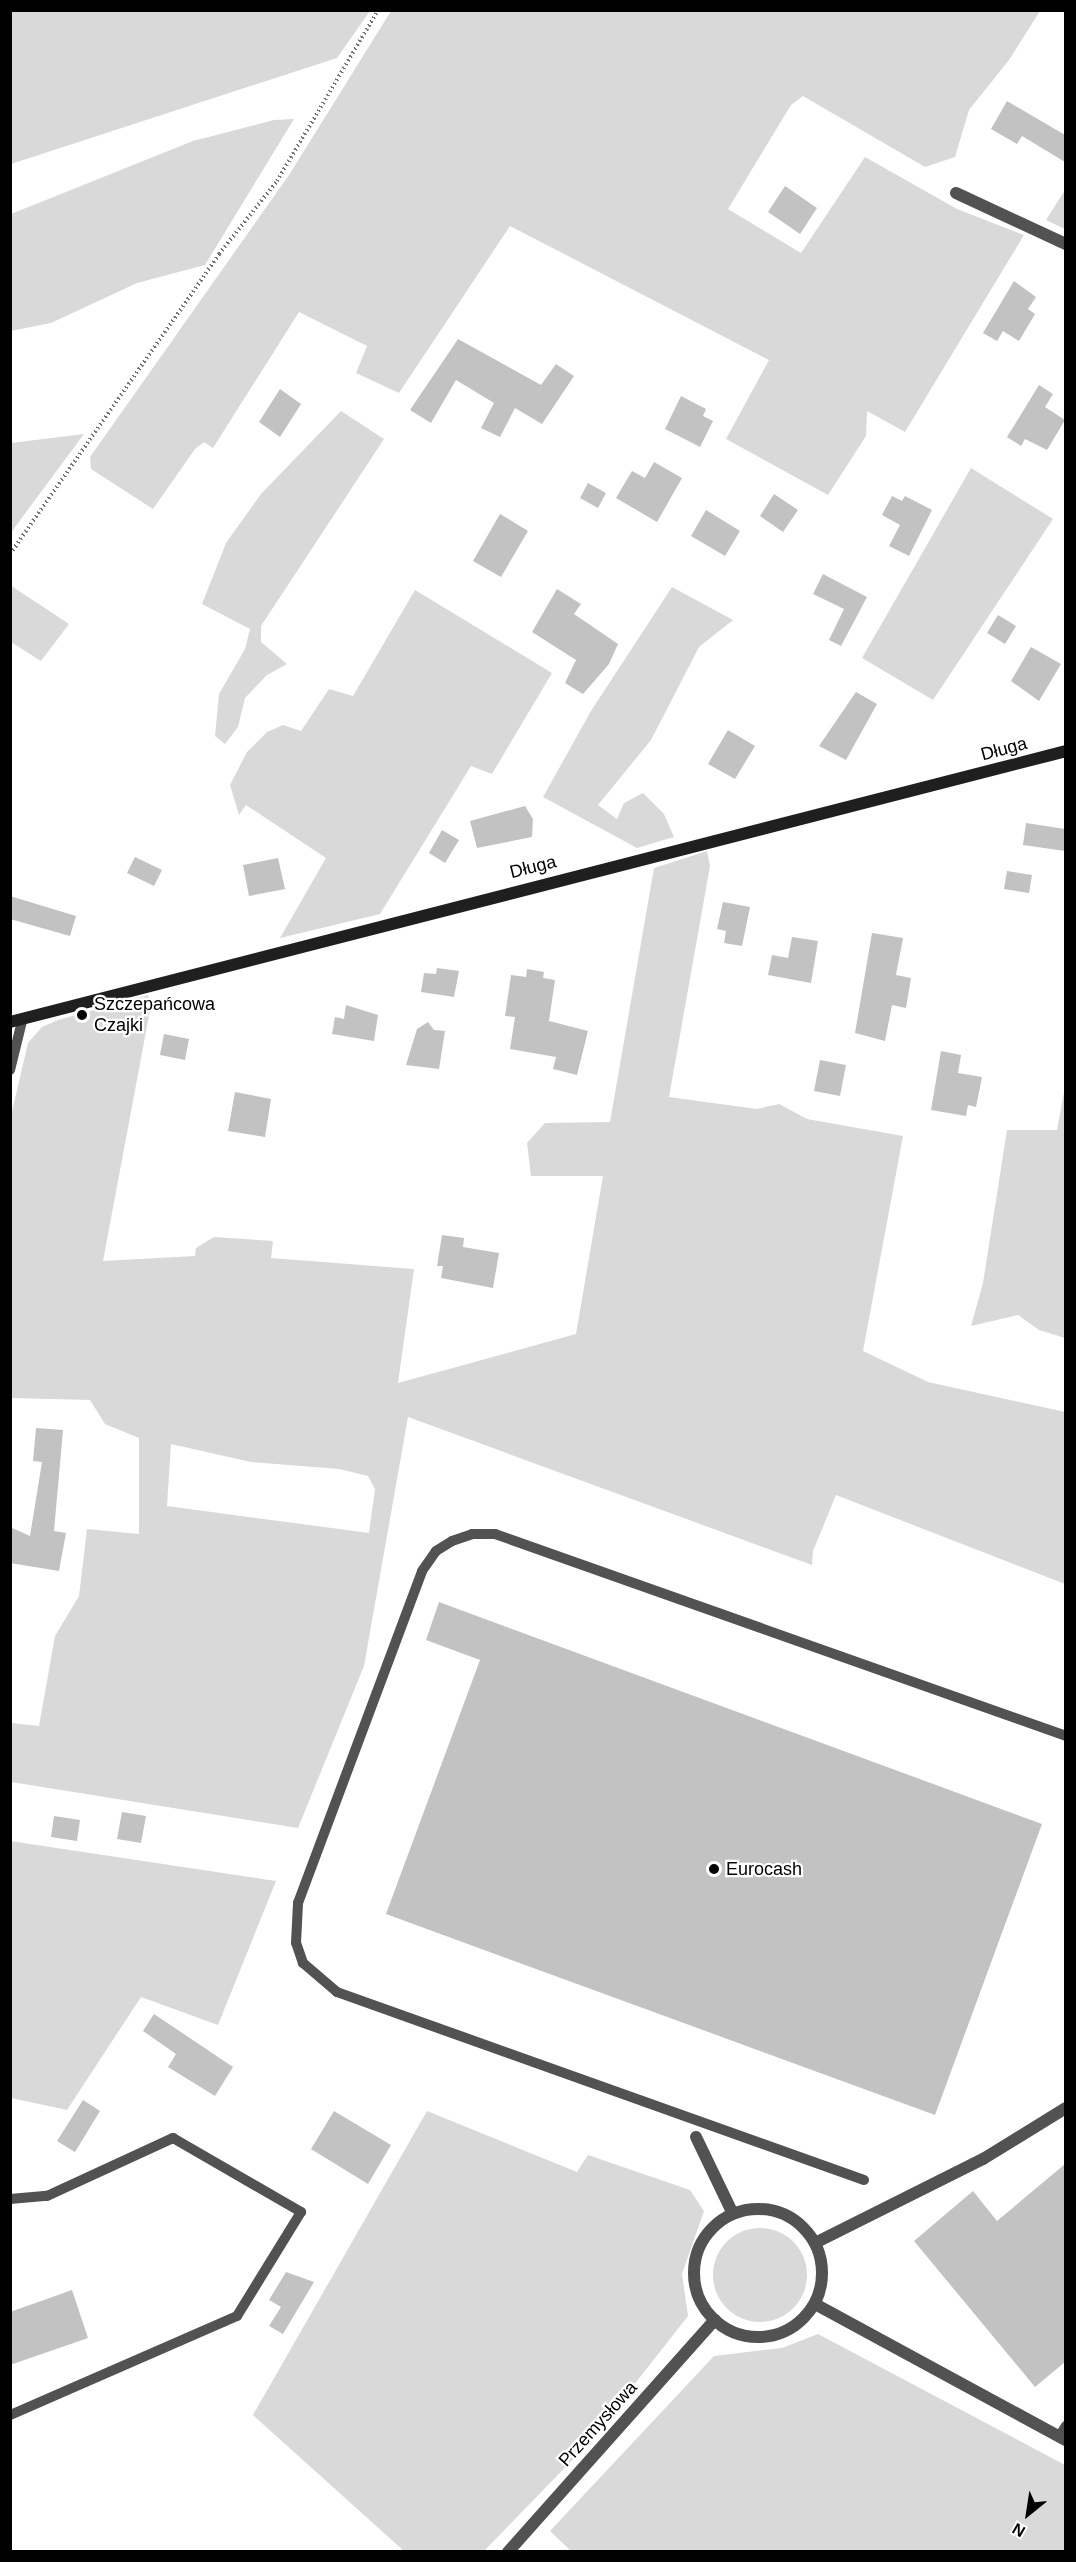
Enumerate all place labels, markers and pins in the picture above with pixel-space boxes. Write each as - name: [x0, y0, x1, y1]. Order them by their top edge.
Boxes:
- place label: Szczepańcowa Czajki: [94, 994, 215, 1036]
- marker: Szczepańcowa Czajki: [75, 1008, 89, 1022]
- place label: Eurocash: [726, 1858, 802, 1880]
- marker: Eurocash: [707, 1862, 721, 1876]

